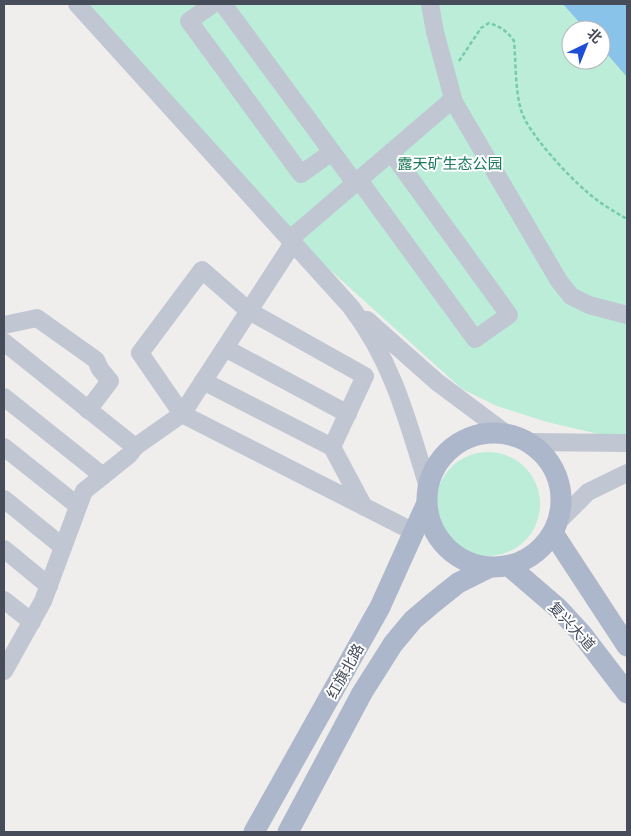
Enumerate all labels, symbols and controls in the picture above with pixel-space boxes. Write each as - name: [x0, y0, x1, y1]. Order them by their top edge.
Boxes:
- north arrow: [561, 20, 611, 70]
- text: 北: [584, 25, 605, 46]
- park label: 露天矿生态公园: [397, 155, 503, 172]
- street label: 复兴大道: [545, 598, 599, 654]
- street label: 红旗北路: [323, 641, 367, 701]

